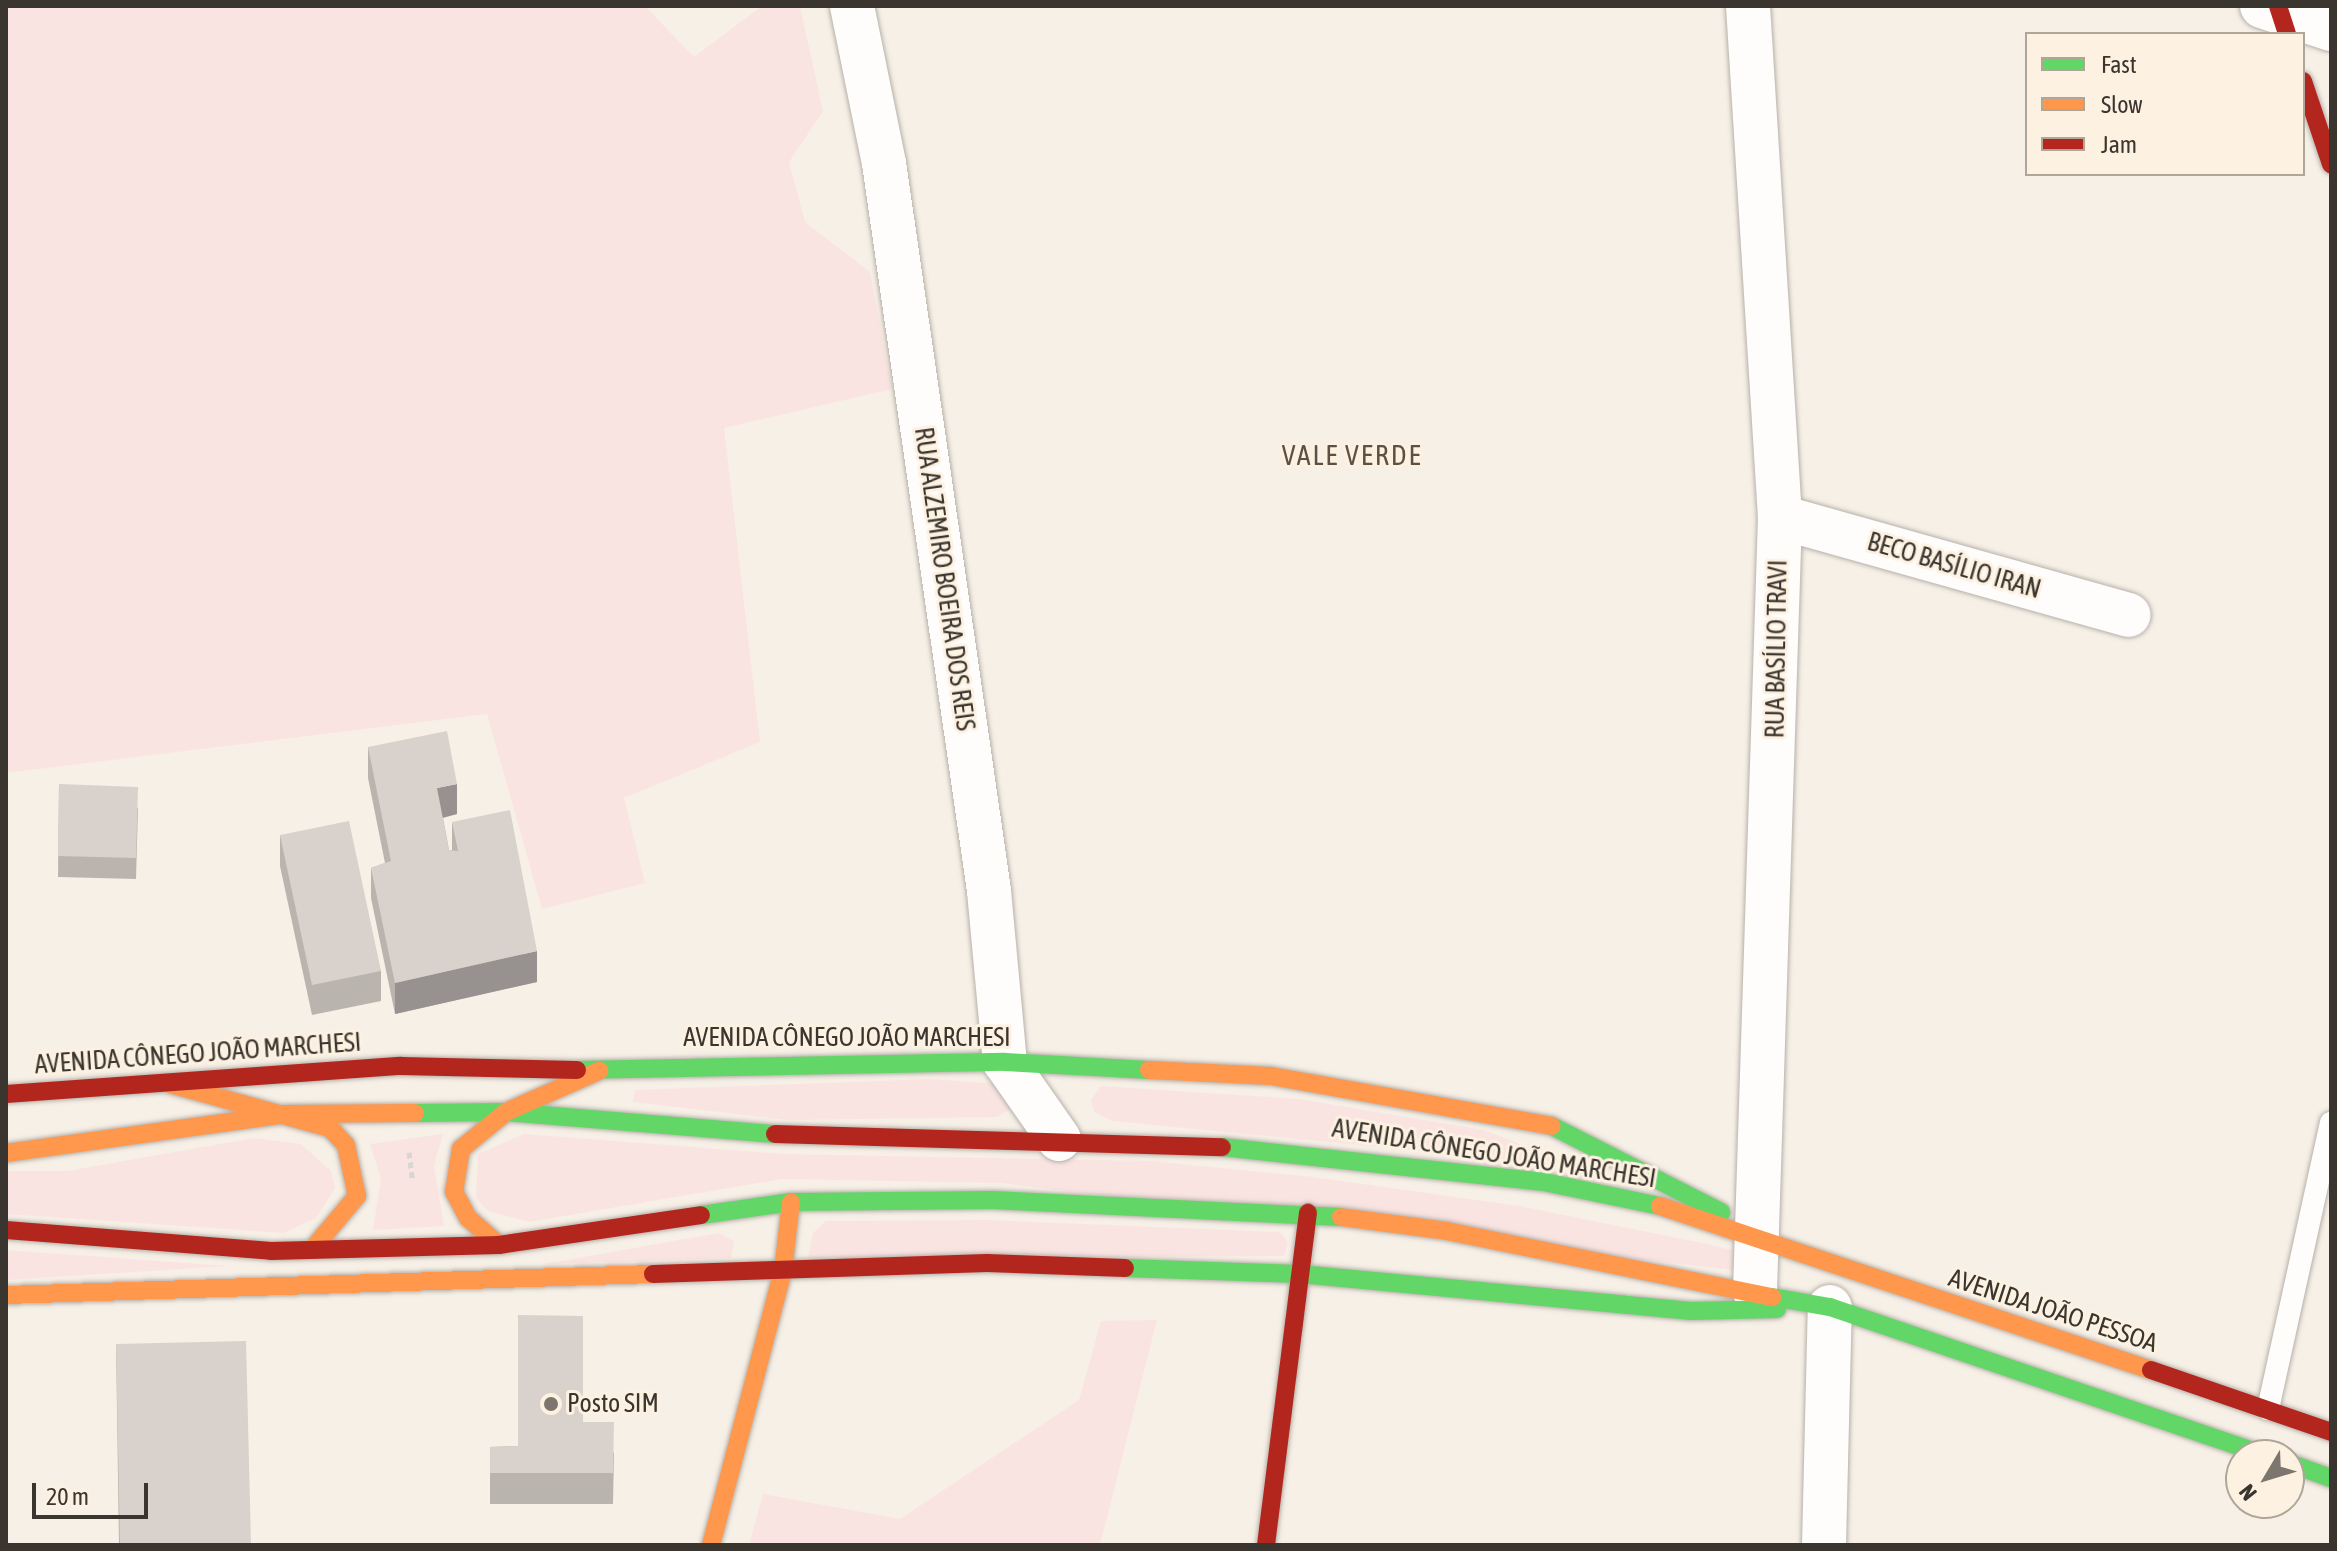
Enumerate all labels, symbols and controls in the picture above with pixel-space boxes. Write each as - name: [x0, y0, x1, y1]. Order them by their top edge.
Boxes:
- legend: [2025, 32, 2305, 176]
- text: Fast: [2101, 51, 2137, 78]
- text: Slow: [2101, 91, 2143, 118]
- text: Jam: [2101, 131, 2137, 158]
- street label: RUA ALZEMIRO BOEIRA DOS REIS: [907, 425, 981, 733]
- district label: VALE VERDE: [1282, 438, 1422, 472]
- street label: BECO BASÍLIO IRAN: [1864, 526, 2044, 606]
- street label: RUA BASÍLIO TRAVI: [1760, 559, 1794, 739]
- street label: AVENIDA CÔNEGO JOÃO MARCHESI: [683, 1022, 1011, 1054]
- street label: AVENIDA CÔNEGO JOÃO MARCHESI: [34, 1027, 362, 1081]
- street label: AVENIDA CÔNEGO JOÃO MARCHESI: [1330, 1113, 1658, 1195]
- street label: AVENIDA JOÃO PESSOA: [1945, 1263, 2161, 1359]
- place label: Posto SIM: [567, 1388, 659, 1420]
- marker: Posto SIM: [542, 1395, 560, 1413]
- north arrow: [2225, 1439, 2305, 1519]
- scale bar: [36, 1467, 152, 1517]
- text: N: [2233, 1479, 2262, 1506]
- text: 20 m: [46, 1483, 89, 1510]

